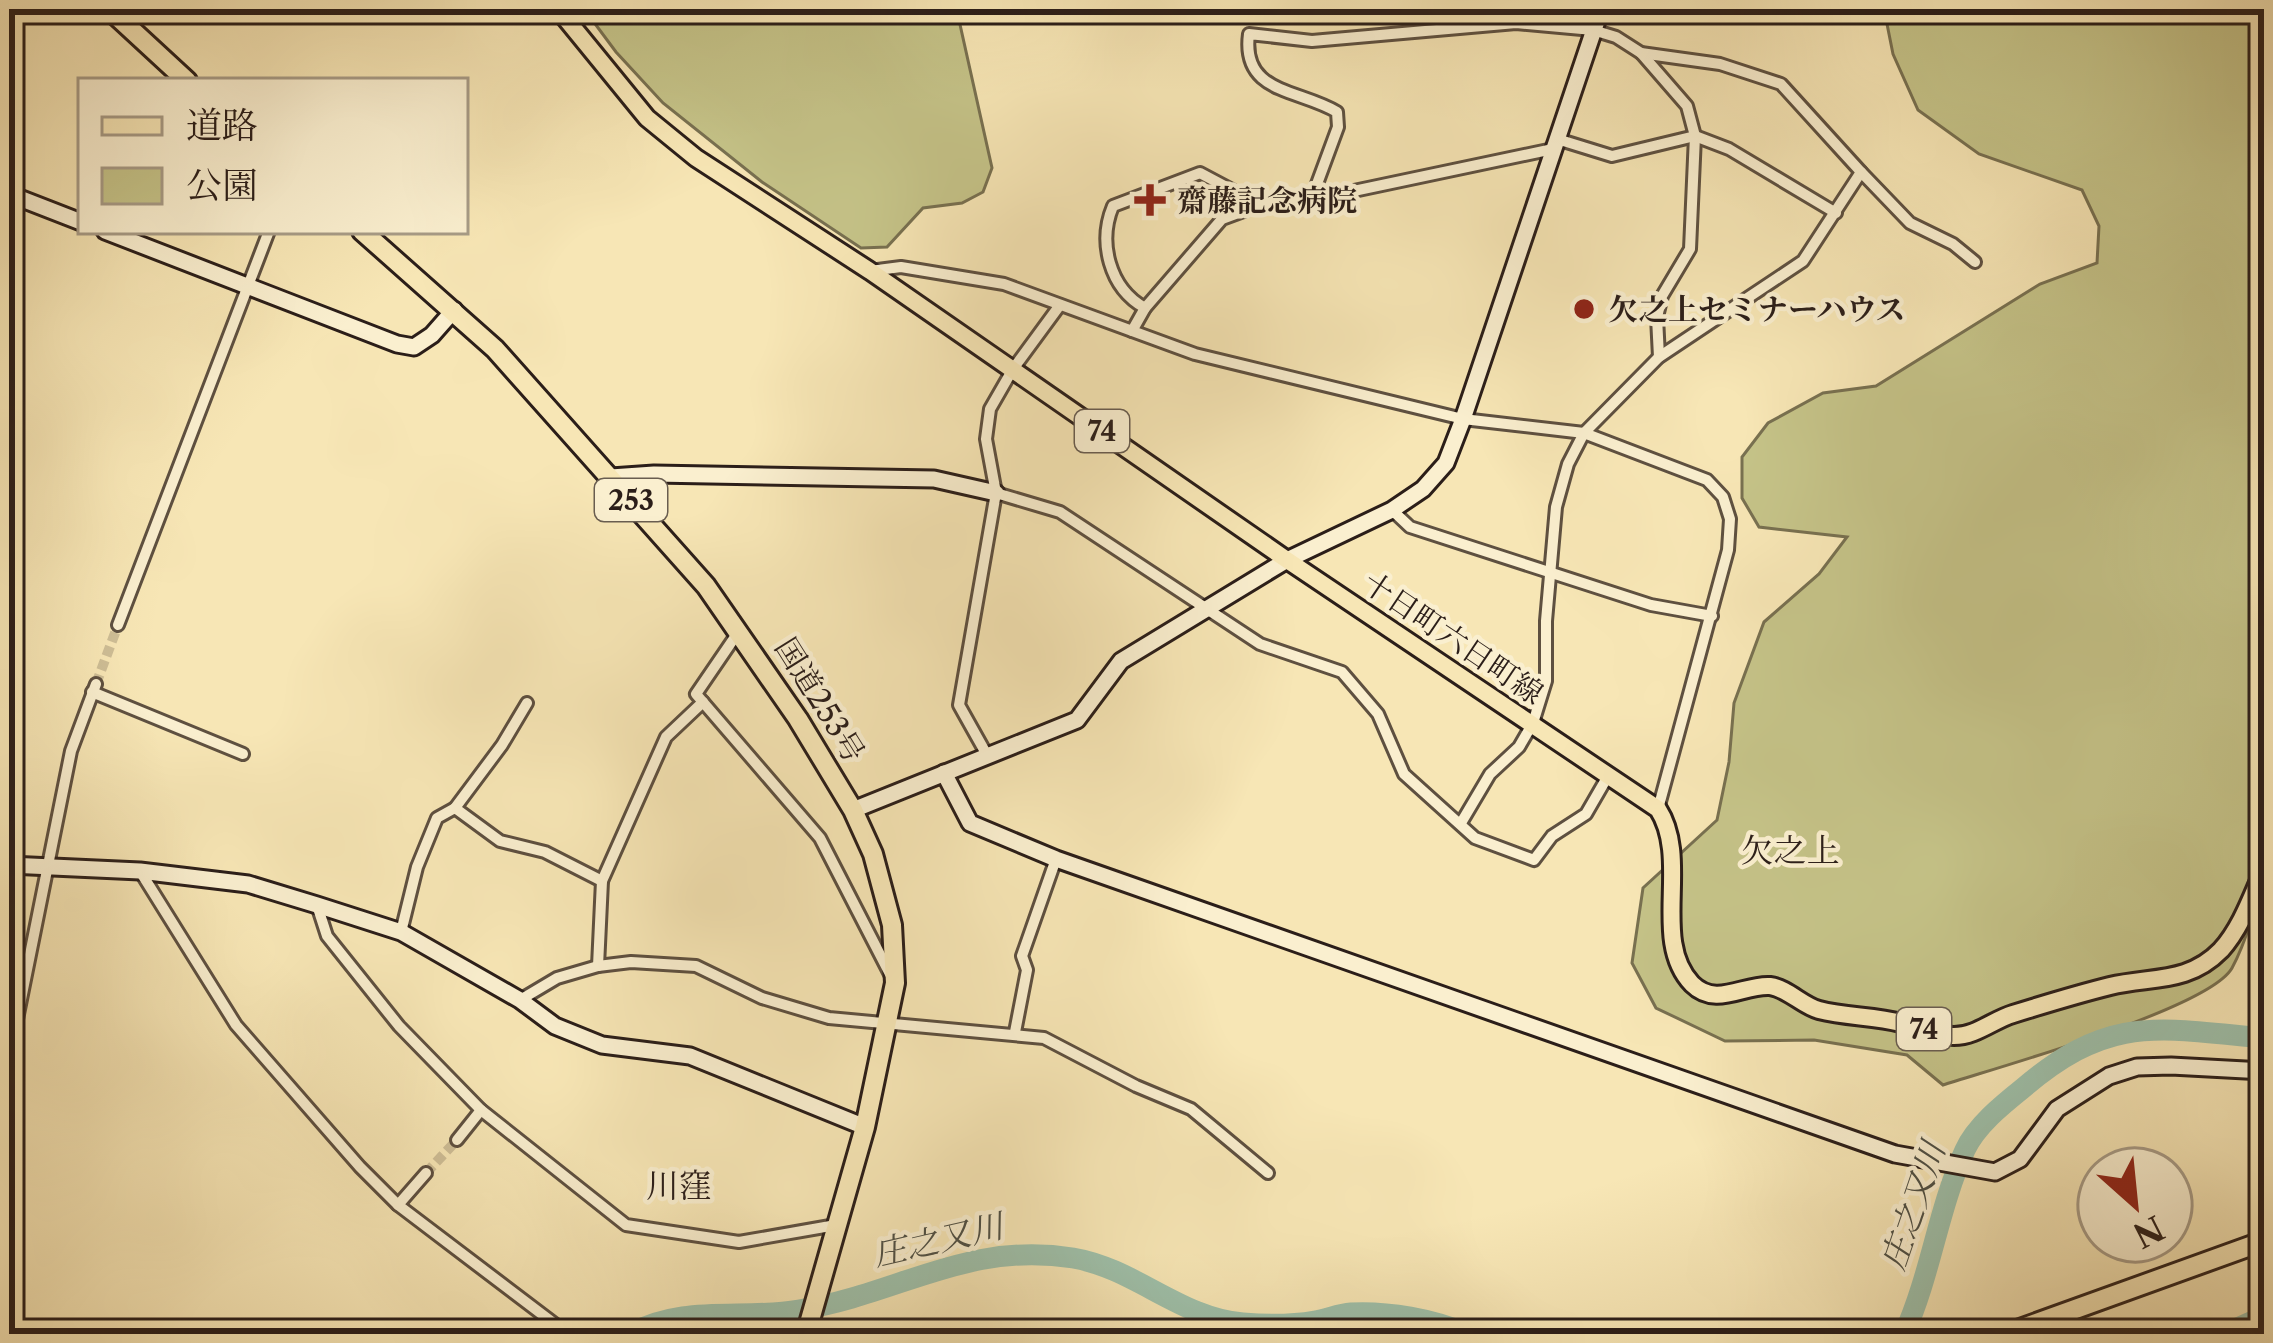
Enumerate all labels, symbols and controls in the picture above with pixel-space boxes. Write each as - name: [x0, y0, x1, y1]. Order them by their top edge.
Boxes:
- legend: [78, 78, 468, 234]
- text: 道路: [186, 103, 258, 147]
- text: 公園: [186, 163, 258, 207]
- place label: 齋藤記念病院: [1177, 182, 1357, 219]
- marker: 齋藤記念病院: [1134, 184, 1166, 216]
- place label: 欠之上セミナーハウス: [1608, 291, 1906, 328]
- marker: 欠之上セミナーハウス: [1571, 296, 1597, 322]
- road number: 74: [1075, 410, 1129, 452]
- road number: 253: [595, 479, 667, 521]
- street label: 十日町六日町線: [1356, 564, 1550, 712]
- street label: 国道253号: [767, 631, 873, 769]
- district label: 欠之上: [1741, 830, 1840, 871]
- road number: 74: [1897, 1008, 1951, 1050]
- water label: 庄之又川: [1872, 1134, 1955, 1275]
- north arrow: [2075, 1145, 2195, 1265]
- district label: 川窪: [646, 1165, 712, 1206]
- water label: 庄之又川: [869, 1205, 1010, 1275]
- text: N: [2126, 1207, 2170, 1256]

